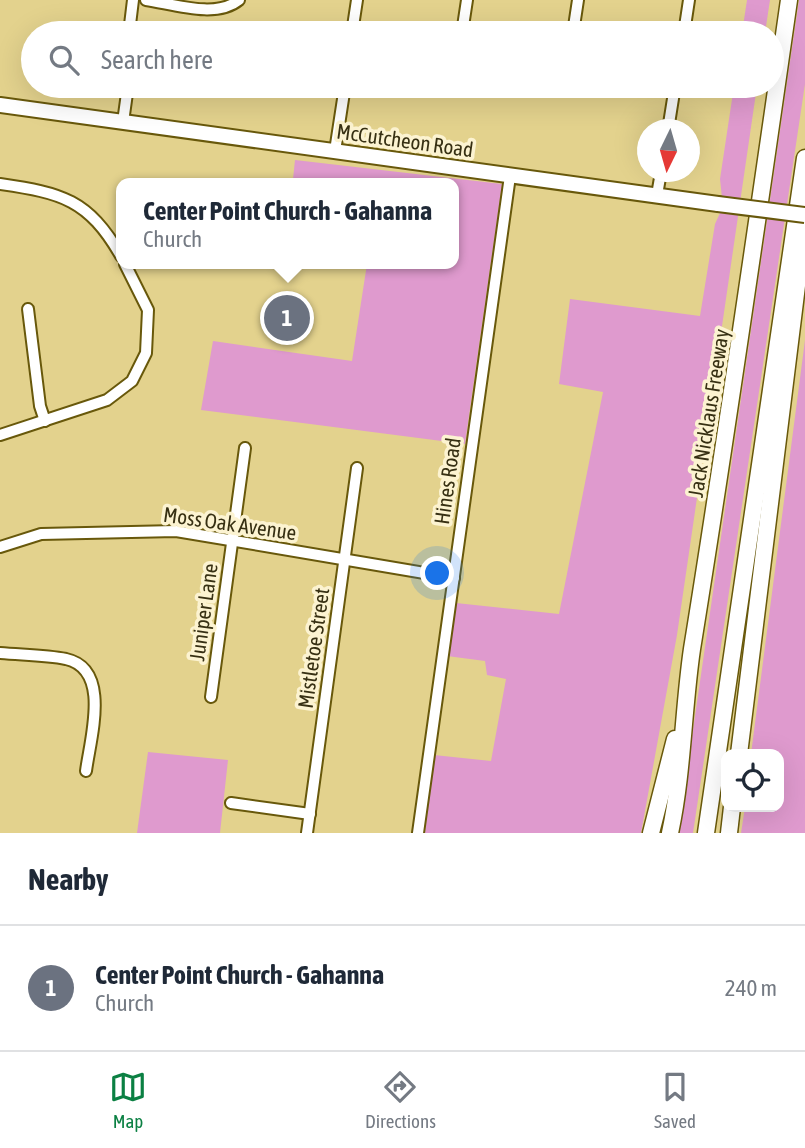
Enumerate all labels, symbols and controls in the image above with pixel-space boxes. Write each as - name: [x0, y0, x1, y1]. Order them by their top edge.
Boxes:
- search box: [21, 21, 784, 98]
- icon: search: [45, 41, 83, 79]
- text: Search here: [101, 45, 213, 75]
- street label: McCutcheon Road: [335, 119, 475, 161]
- north arrow: [637, 119, 700, 182]
- popup: [116, 178, 459, 269]
- text: Center Point Church - Gahanna: [143, 196, 432, 226]
- text: Church: [143, 226, 202, 252]
- pin: 1: [264, 292, 310, 344]
- street label: Jack Nicklaus Freeway: [683, 327, 733, 499]
- street label: Hines Road: [429, 436, 465, 526]
- street label: Moss Oak Avenue: [162, 502, 298, 544]
- your location: [420, 556, 454, 590]
- street label: Juniper Lane: [184, 562, 222, 662]
- street label: Mistletoe Street: [293, 586, 333, 710]
- map controls: [721, 749, 784, 812]
- button: locate: [721, 749, 784, 812]
- text: Nearby: [28, 862, 108, 896]
- text: Center Point Church - Gahanna: [95, 960, 384, 990]
- text: 1: [46, 975, 56, 1001]
- text: 240 m: [725, 975, 777, 1001]
- text: Church: [95, 990, 154, 1016]
- tab: Map: [109, 1068, 147, 1132]
- tab: Directions: [365, 1068, 436, 1132]
- tab: Saved: [654, 1068, 696, 1132]

